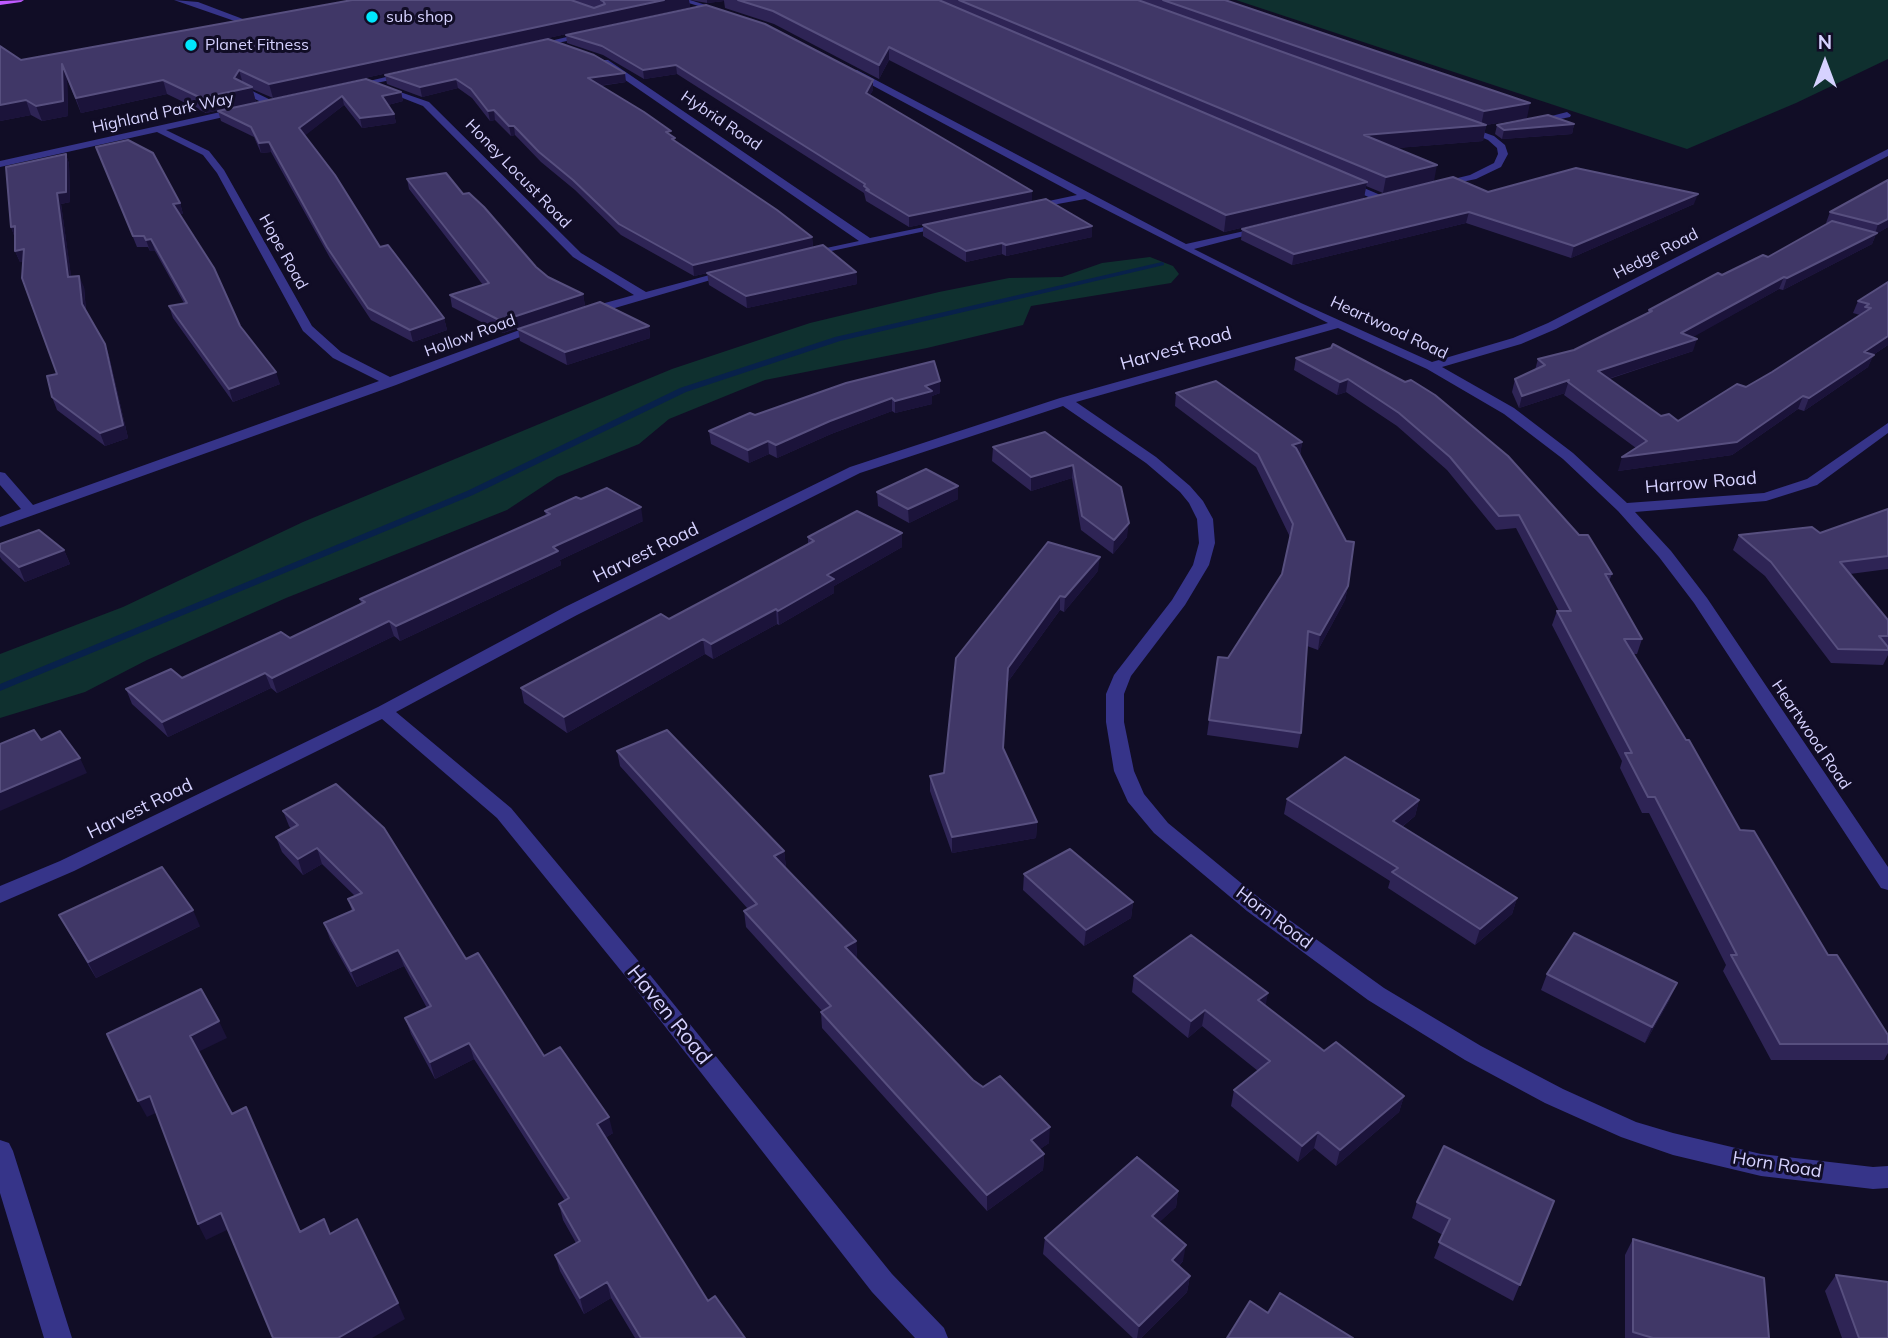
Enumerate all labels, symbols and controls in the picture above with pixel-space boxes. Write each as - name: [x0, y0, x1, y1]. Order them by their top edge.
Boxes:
- place label: sub shop: [386, 7, 453, 27]
- marker: sub shop: [364, 9, 380, 25]
- north arrow: [1790, 28, 1860, 98]
- text: N: [1818, 30, 1832, 54]
- place label: Planet Fitness: [205, 35, 309, 55]
- marker: Planet Fitness: [183, 37, 199, 53]
- street label: Hybrid Road: [677, 87, 765, 155]
- street label: Highland Park Way: [90, 89, 236, 137]
- street label: Honey Locust Road: [461, 116, 575, 232]
- street label: Hope Road: [254, 211, 312, 293]
- street label: Hedge Road: [1611, 224, 1701, 284]
- street label: Heartwood Road: [1327, 292, 1451, 364]
- street label: Hollow Road: [422, 311, 518, 361]
- street label: Harvest Road: [1118, 323, 1234, 375]
- street label: Harrow Road: [1644, 467, 1758, 499]
- street label: Harvest Road: [590, 518, 702, 588]
- street label: Heartwood Road: [1767, 677, 1855, 793]
- street label: Harvest Road: [84, 774, 196, 844]
- street label: Horn Road: [1232, 882, 1316, 954]
- street label: Haven Road: [621, 960, 717, 1070]
- street label: Horn Road: [1731, 1147, 1823, 1183]

